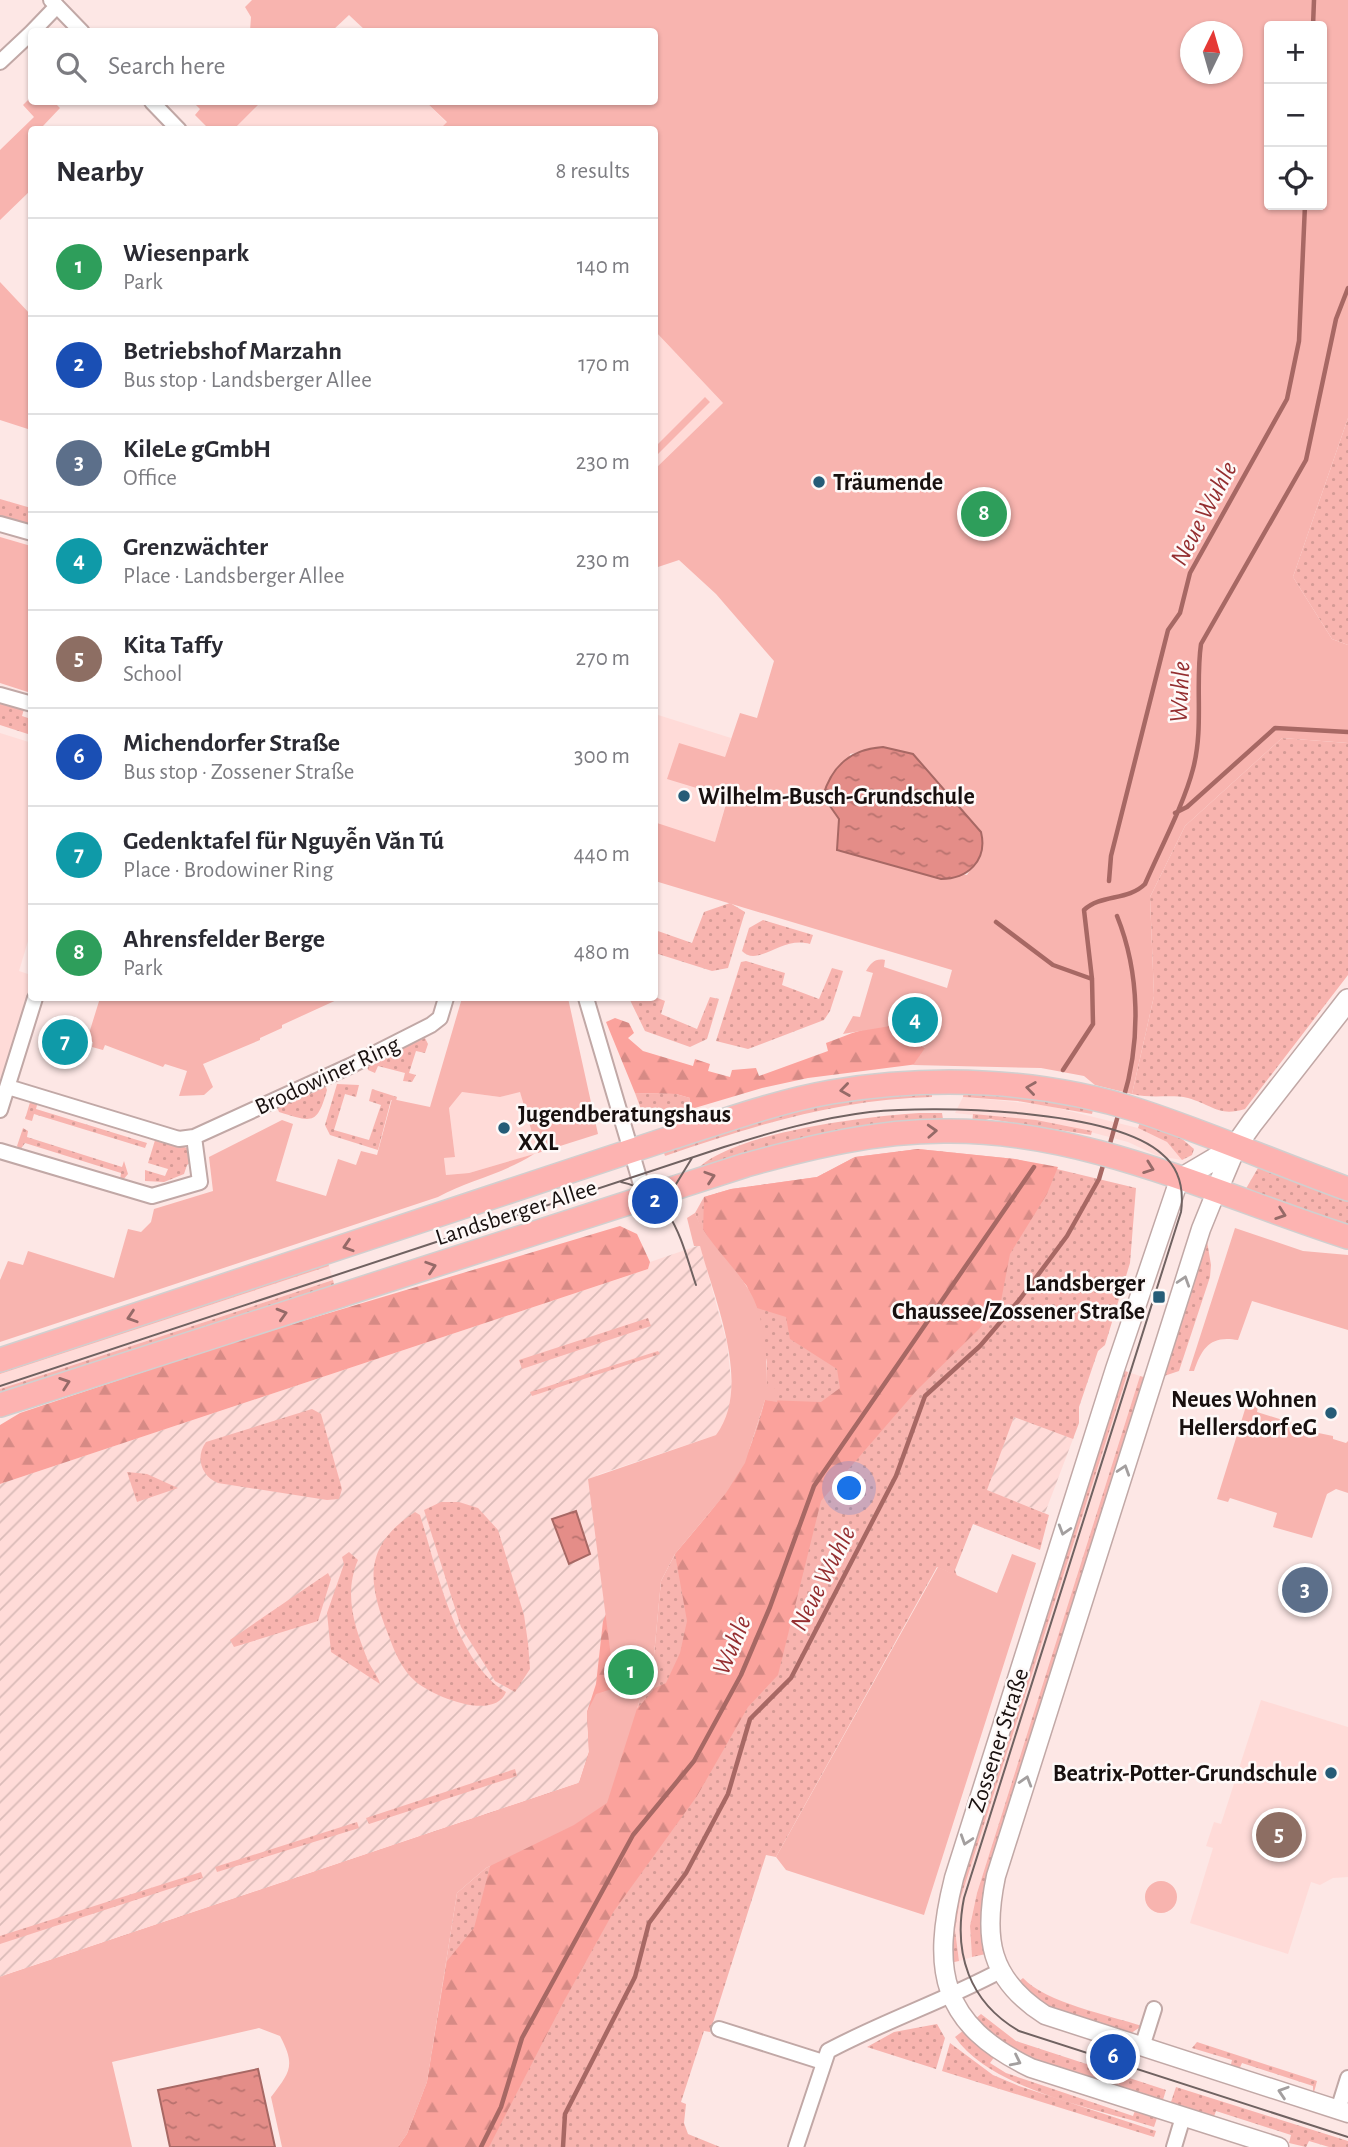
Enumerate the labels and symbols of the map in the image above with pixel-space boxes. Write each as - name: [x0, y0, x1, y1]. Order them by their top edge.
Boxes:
- north arrow: [1180, 21, 1243, 84]
- water label: Neue Wuhle: [1166, 457, 1242, 570]
- place label: Träumende: [833, 471, 943, 495]
- marker: Träumende: [811, 474, 827, 490]
- pin: 8: [961, 488, 1007, 540]
- water label: Wuhle: [1165, 660, 1195, 723]
- place label: Wilhelm-Busch-Grundschule: [698, 785, 975, 809]
- marker: Wilhelm-Busch-Grundschule: [676, 788, 692, 804]
- pin: 4: [892, 994, 938, 1046]
- pin: 7: [42, 1016, 88, 1068]
- street label: Brodowiner Ring: [251, 1032, 404, 1120]
- one-way arrow: [1026, 1080, 1037, 1095]
- one-way arrow: [839, 1083, 851, 1098]
- place label: Jugendberatungshaus XXL: [518, 1103, 731, 1155]
- marker: Jugendberatungshaus XXL: [496, 1120, 512, 1136]
- one-way arrow: [926, 1124, 937, 1139]
- one-way arrow: [1143, 1160, 1155, 1174]
- one-way arrow: [703, 1170, 715, 1185]
- pin: 2: [632, 1175, 678, 1227]
- street label: Landsberger Allee: [433, 1176, 600, 1250]
- one-way arrow: [1274, 1206, 1286, 1220]
- one-way arrow: [343, 1238, 355, 1252]
- one-way arrow: [424, 1261, 436, 1276]
- place label: Landsberger Chaussee/Zossener Straße: [892, 1272, 1146, 1324]
- one-way arrow: [1176, 1275, 1191, 1287]
- marker: Landsberger Chaussee/Zossener Straße: [1151, 1289, 1167, 1305]
- one-way arrow: [275, 1308, 287, 1323]
- one-way arrow: [126, 1309, 139, 1323]
- one-way arrow: [58, 1377, 70, 1391]
- place label: Neues Wohnen Hellersdorf eG: [1171, 1388, 1317, 1440]
- marker: Neues Wohnen Hellersdorf eG: [1323, 1405, 1339, 1421]
- one-way arrow: [1116, 1465, 1131, 1477]
- your location: [832, 1471, 866, 1505]
- water label: Neue Wuhle: [785, 1522, 860, 1635]
- one-way arrow: [1058, 1524, 1073, 1536]
- pin: 3: [1282, 1564, 1328, 1616]
- water label: Wuhle: [708, 1612, 756, 1679]
- pin: 1: [608, 1646, 654, 1698]
- street label: Zossener Straße: [964, 1665, 1034, 1815]
- place label: Beatrix-Potter-Grundschule: [1053, 1762, 1317, 1786]
- marker: Beatrix-Potter-Grundschule: [1323, 1765, 1339, 1781]
- one-way arrow: [1018, 1775, 1032, 1787]
- pin: 5: [1256, 1809, 1302, 1861]
- one-way arrow: [959, 1834, 974, 1846]
- pin: 6: [1090, 2031, 1136, 2083]
- one-way arrow: [1009, 2053, 1021, 2067]
- one-way arrow: [1277, 2086, 1290, 2100]

